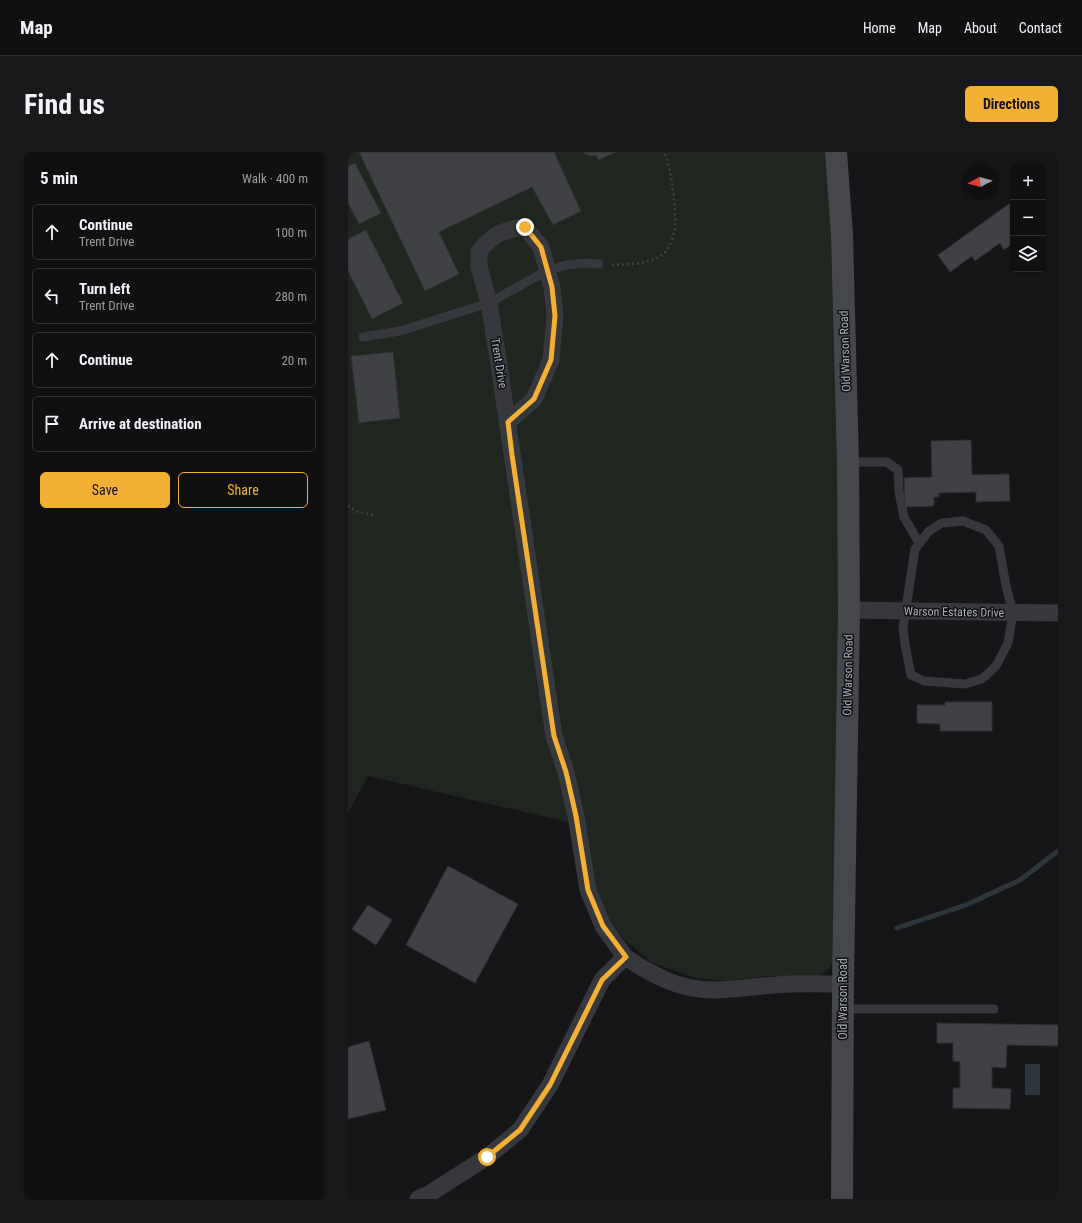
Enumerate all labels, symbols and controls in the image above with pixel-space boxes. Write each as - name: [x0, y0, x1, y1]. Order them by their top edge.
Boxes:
- text: Map: [20, 16, 53, 39]
- text: Home: [863, 20, 896, 36]
- text: Map: [918, 20, 942, 36]
- text: About: [964, 20, 997, 36]
- text: Contact: [1019, 20, 1062, 36]
- button: Directions: [965, 86, 1058, 122]
- text: Find us: [24, 88, 105, 121]
- north arrow: [962, 164, 998, 200]
- map controls: [1010, 164, 1046, 272]
- button: +: [1010, 164, 1046, 200]
- text: 5 min: [40, 168, 78, 188]
- text: Walk · 400 m: [242, 171, 308, 186]
- button: −: [1010, 200, 1046, 236]
- text: Continue: [79, 216, 133, 234]
- route end: [516, 218, 534, 236]
- icon: ahead: [41, 221, 63, 243]
- text: 100 m: [275, 225, 307, 240]
- text: Trent Drive: [79, 234, 134, 249]
- button: layers: [1010, 236, 1046, 272]
- text: Turn left: [79, 280, 130, 298]
- icon: left: [41, 285, 63, 307]
- text: 280 m: [275, 289, 307, 304]
- text: Trent Drive: [79, 298, 134, 313]
- street label: Old Warson Road: [837, 310, 853, 392]
- street label: Trent Drive: [488, 337, 510, 390]
- icon: ahead: [41, 349, 63, 371]
- text: Continue: [79, 351, 133, 369]
- text: 20 m: [281, 353, 307, 368]
- icon: arrive: [41, 413, 63, 435]
- text: Arrive at destination: [79, 415, 202, 433]
- button: Save: [40, 472, 170, 508]
- button: Share: [178, 472, 308, 508]
- street label: Warson Estates Drive: [904, 604, 1005, 620]
- street label: Old Warson Road: [840, 634, 856, 716]
- street label: Old Warson Road: [836, 958, 850, 1040]
- route start: [478, 1148, 496, 1166]

